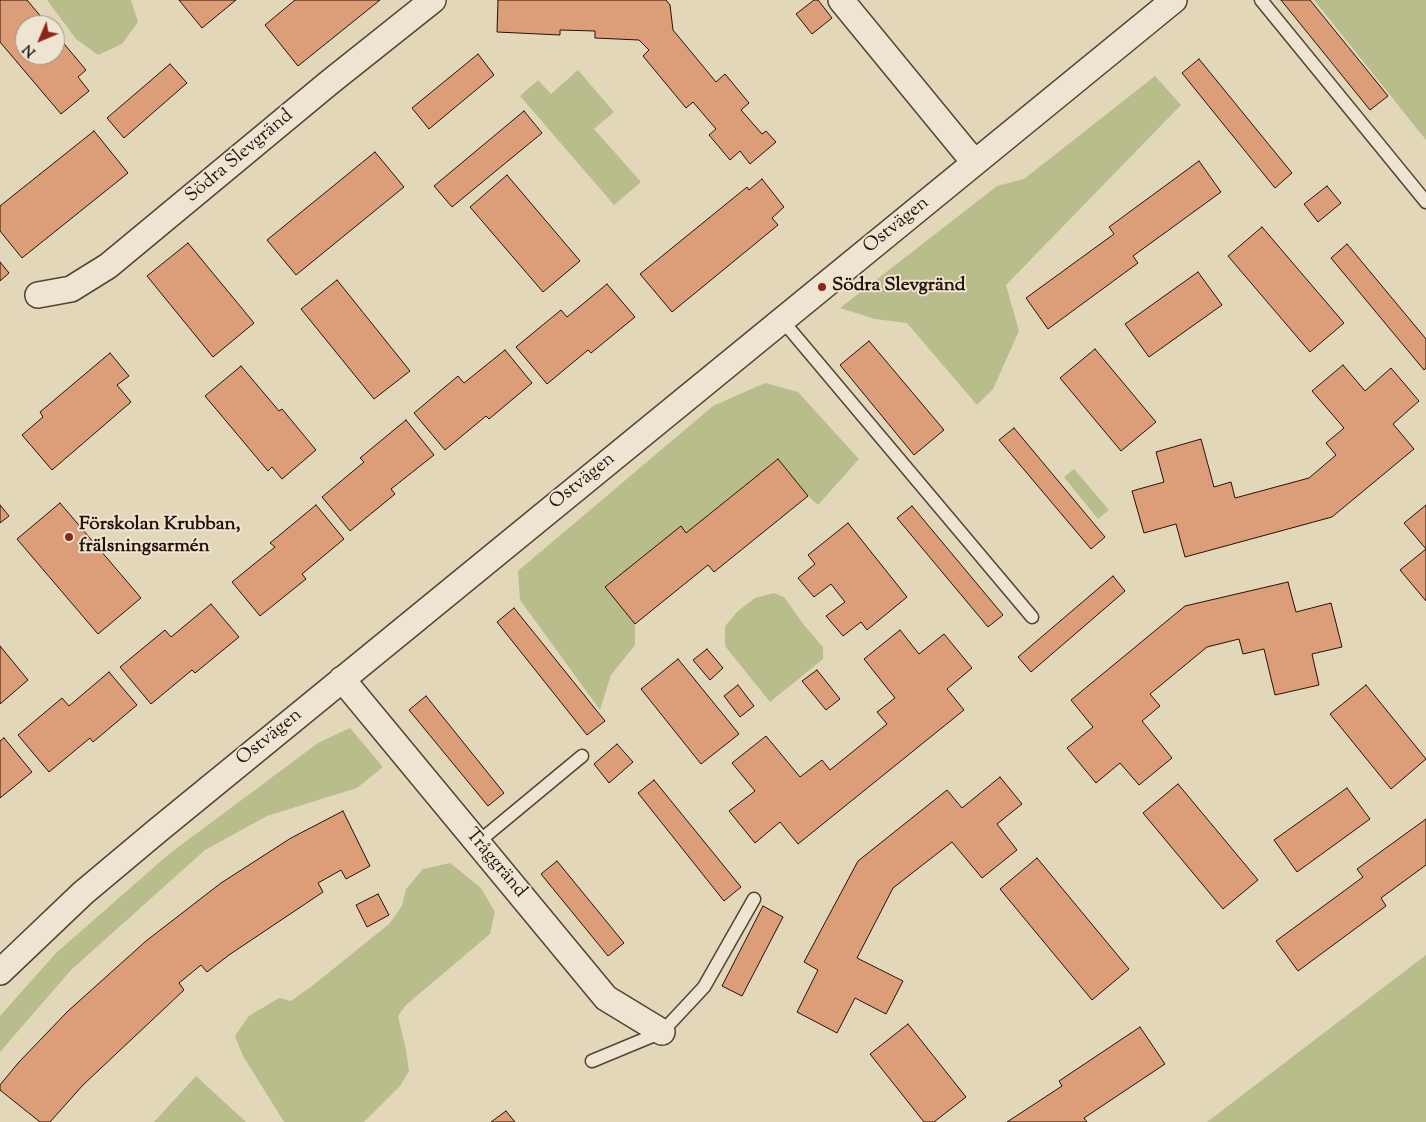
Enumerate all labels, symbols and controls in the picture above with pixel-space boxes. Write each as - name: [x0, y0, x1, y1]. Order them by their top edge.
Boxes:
- north arrow: [15, 15, 65, 65]
- text: N: [19, 39, 41, 61]
- street label: Södra Slevgränd: [182, 105, 298, 209]
- street label: Ostvägen: [860, 193, 934, 259]
- place label: Södra Slevgränd: [832, 276, 966, 298]
- marker: Södra Slevgränd: [816, 281, 828, 293]
- street label: Ostvägen: [546, 449, 620, 515]
- place label: Förskolan Krubban, frälsningsarmén: [79, 515, 240, 559]
- marker: Förskolan Krubban, frälsningsarmén: [63, 531, 75, 543]
- street label: Ostvägen: [233, 705, 307, 771]
- street label: Tråggränd: [459, 825, 531, 903]

